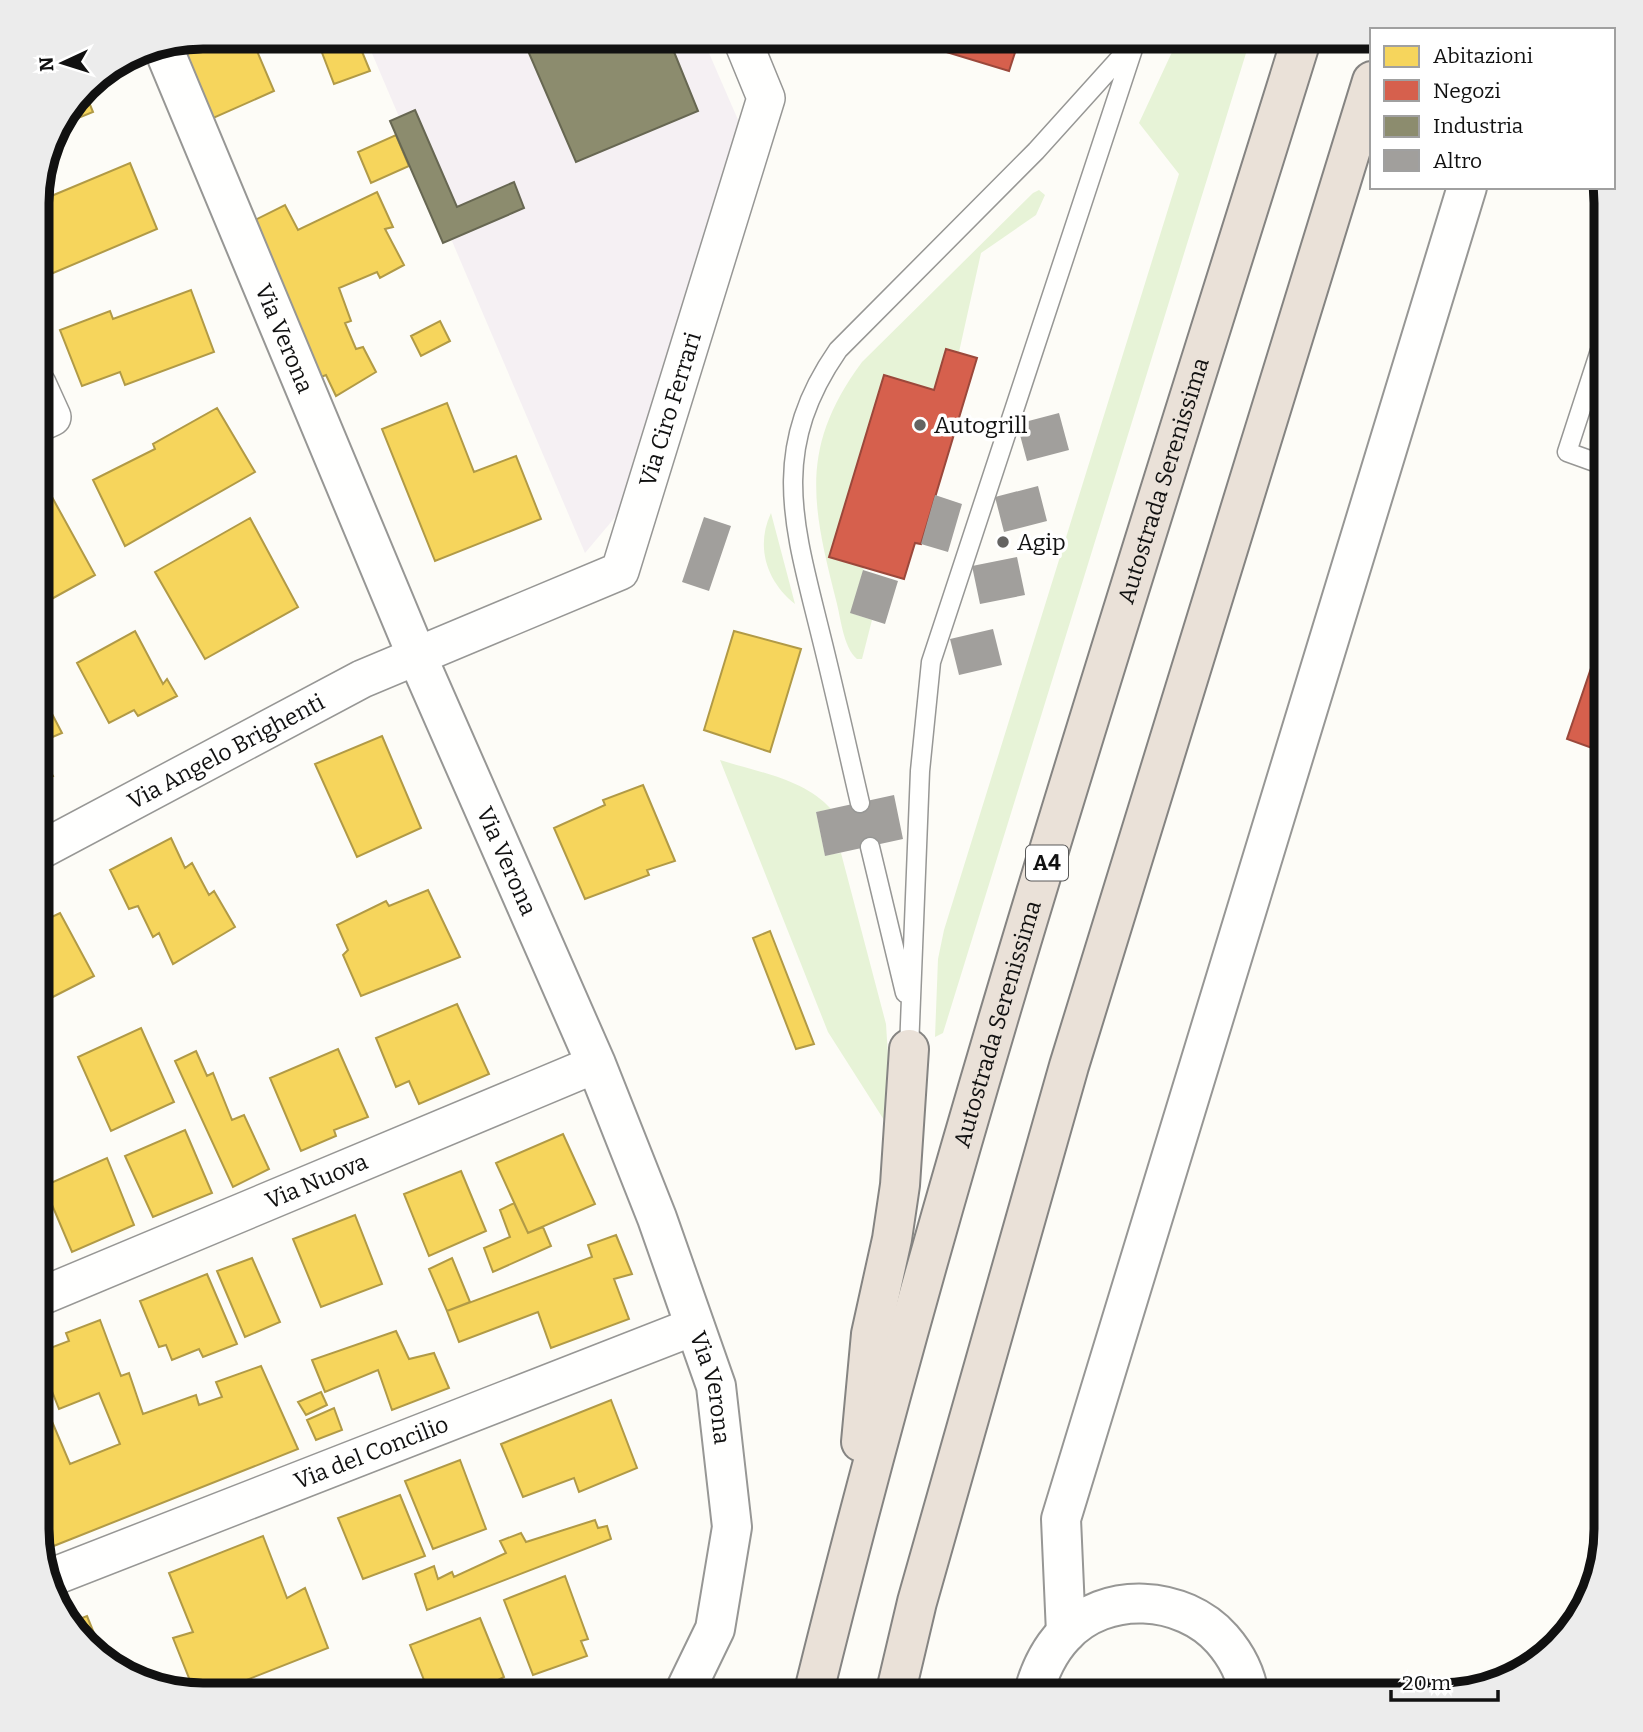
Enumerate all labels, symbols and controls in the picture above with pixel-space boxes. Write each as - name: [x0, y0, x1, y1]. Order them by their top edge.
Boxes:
- north arrow: [28, 28, 98, 98]
- legend: [1370, 28, 1615, 189]
- text: Abitazioni: [1433, 43, 1533, 69]
- text: N: [35, 56, 59, 72]
- text: Negozi: [1433, 78, 1501, 104]
- text: Industria: [1433, 113, 1524, 139]
- text: Altro: [1433, 148, 1482, 174]
- street label: Via Verona: [249, 280, 320, 398]
- street label: Via Ciro Ferrari: [633, 329, 707, 490]
- street label: Autostrada Serenissima: [1112, 354, 1215, 607]
- place label: Autogrill: [934, 411, 1028, 439]
- marker: Autogrill: [912, 417, 928, 433]
- place label: Agip: [1017, 528, 1066, 556]
- marker: Agip: [995, 534, 1011, 550]
- street label: Via Angelo Brighenti: [123, 688, 329, 815]
- street label: Via Verona: [471, 803, 543, 920]
- road number: A4: [1026, 846, 1068, 880]
- street label: Autostrada Serenissima: [947, 897, 1047, 1151]
- street label: Via Nuova: [261, 1147, 372, 1215]
- street label: Via Verona: [684, 1327, 737, 1446]
- street label: Via del Concilio: [290, 1410, 452, 1495]
- scale bar: [1391, 1658, 1498, 1702]
- text: 20 m: [1402, 1670, 1451, 1696]

